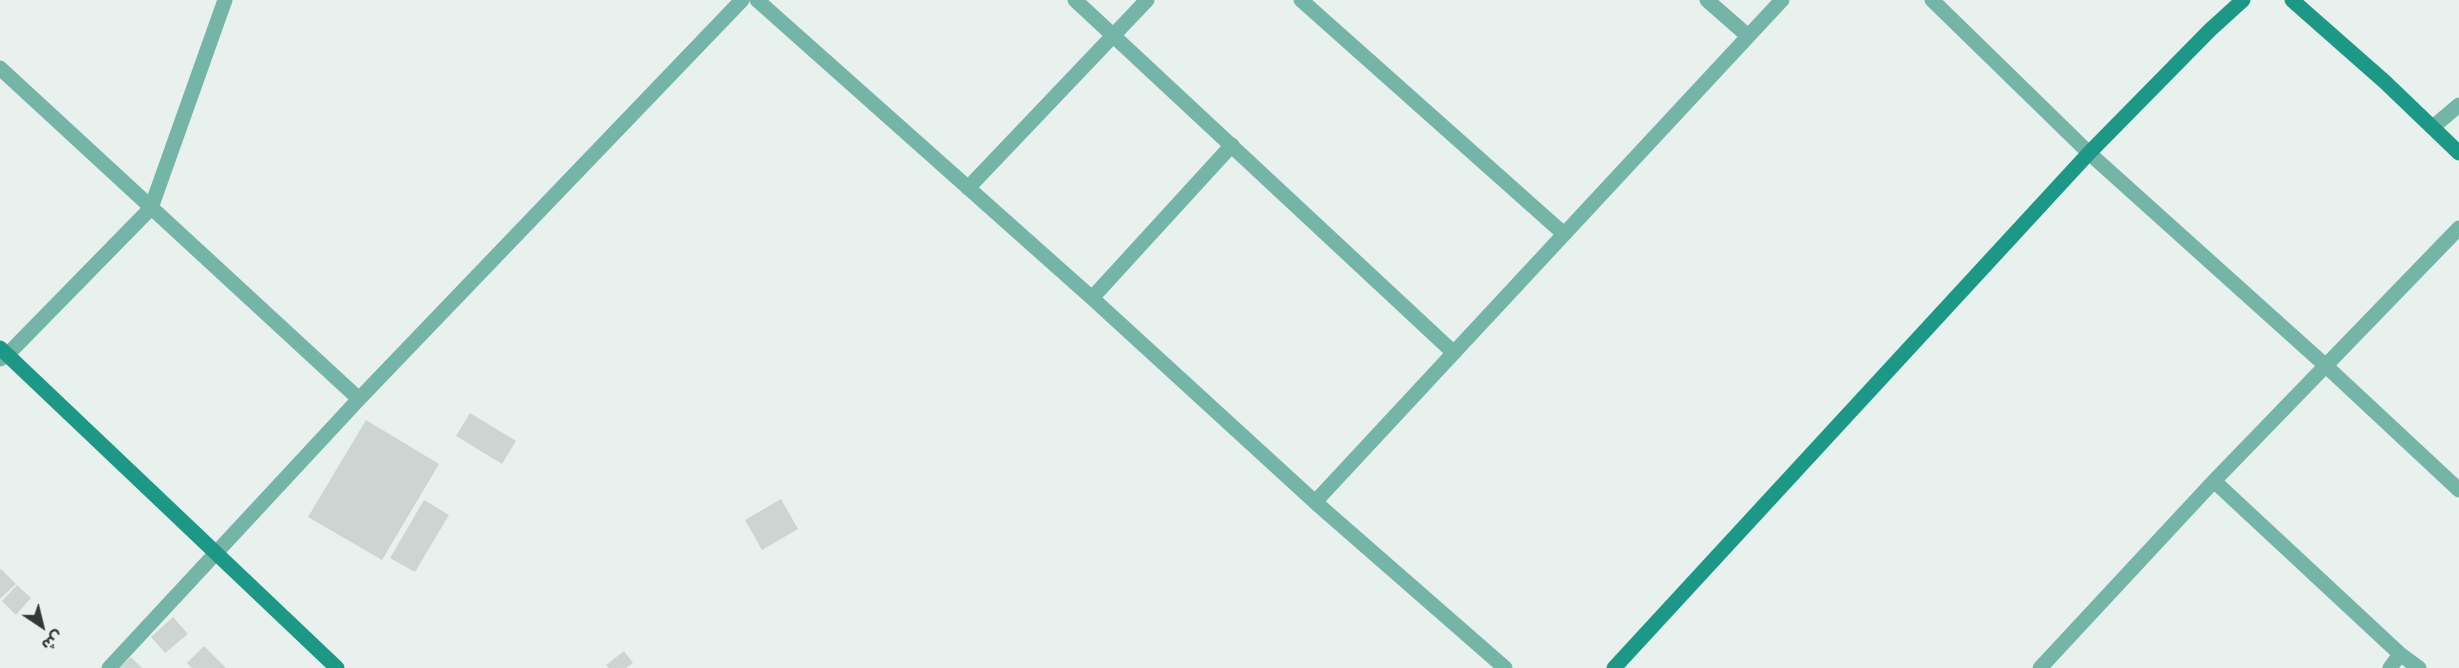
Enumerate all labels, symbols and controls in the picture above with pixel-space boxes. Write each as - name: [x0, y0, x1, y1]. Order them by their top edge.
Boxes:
- north arrow: [12, 596, 72, 656]
- text: ش: [38, 627, 67, 655]

